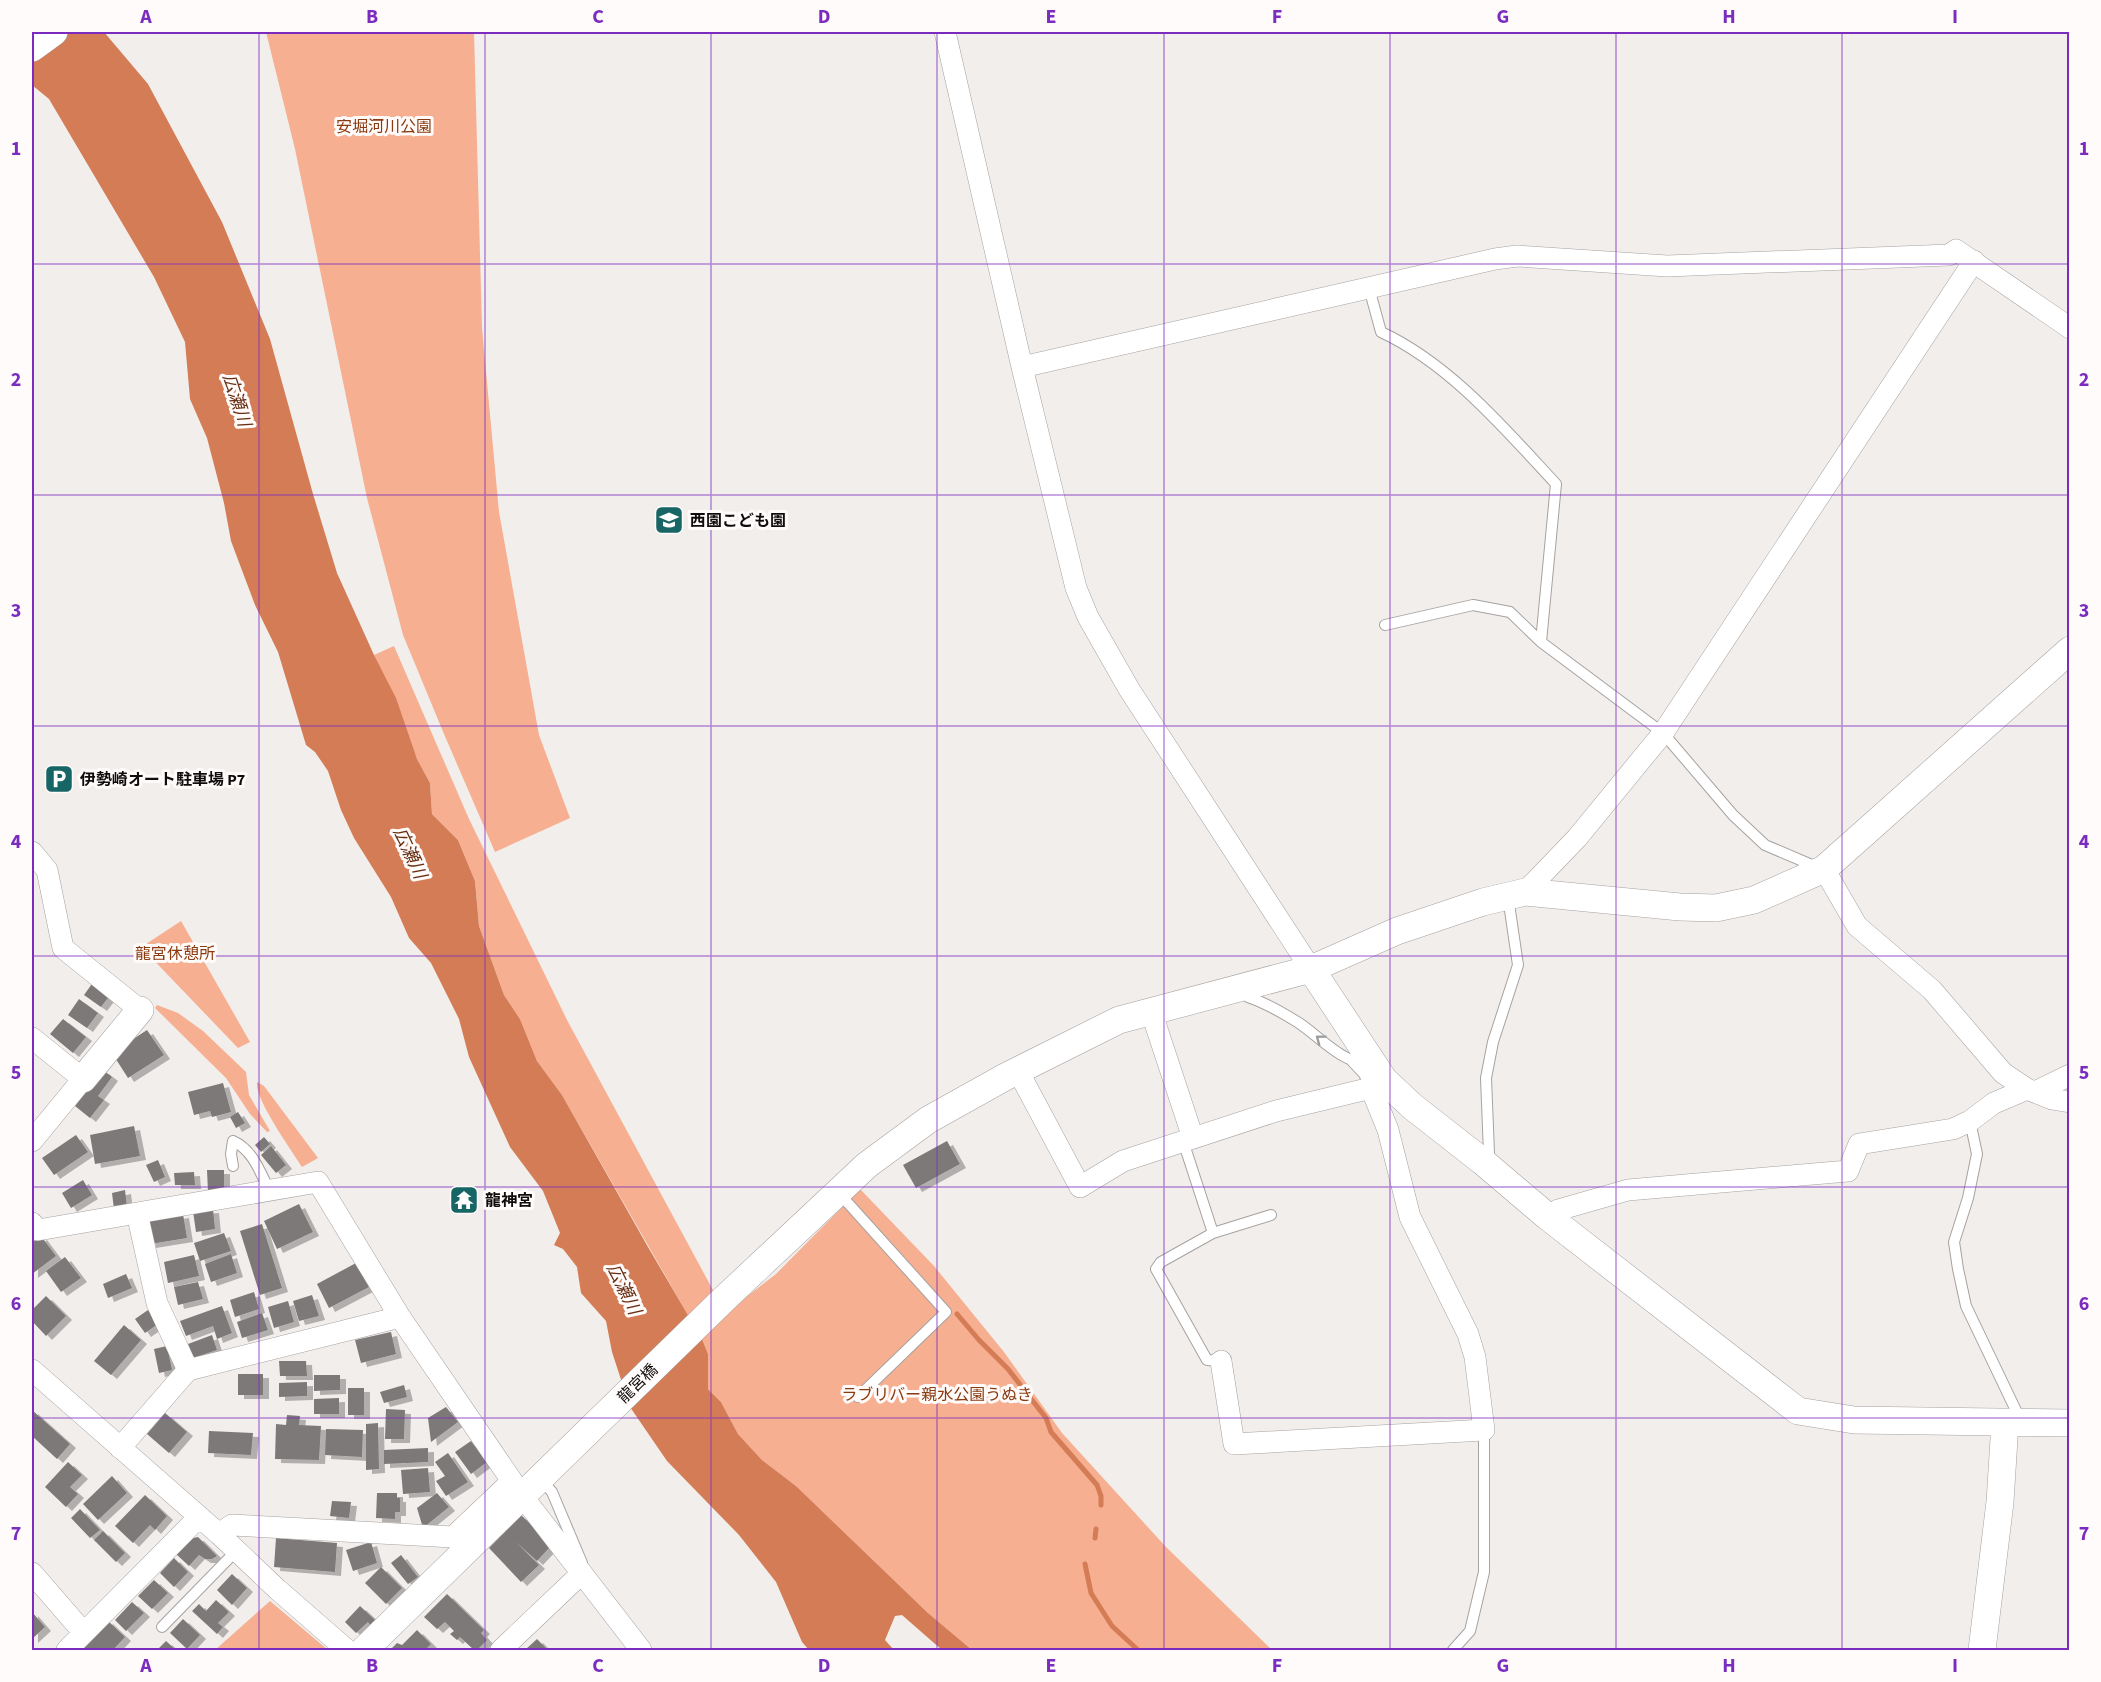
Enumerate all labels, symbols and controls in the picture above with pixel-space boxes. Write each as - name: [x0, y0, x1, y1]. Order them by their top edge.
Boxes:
- text: A: [139, 3, 152, 31]
- text: B: [366, 3, 378, 31]
- text: C: [592, 3, 604, 31]
- text: D: [818, 3, 830, 31]
- text: E: [1046, 3, 1056, 31]
- text: F: [1272, 3, 1282, 31]
- text: G: [1497, 3, 1509, 31]
- text: H: [1722, 3, 1736, 31]
- text: I: [1952, 3, 1958, 31]
- park label: 安堀河川公園: [336, 116, 432, 138]
- text: 1: [11, 135, 21, 163]
- text: 1: [2079, 135, 2089, 163]
- text: 2: [11, 366, 21, 394]
- text: 2: [2079, 366, 2089, 394]
- water label: 広瀬川: [216, 371, 257, 432]
- school or university icon: 西園こども園: [653, 504, 685, 536]
- place label: 西園こども園: [690, 510, 786, 532]
- text: 3: [11, 597, 21, 625]
- text: 3: [2079, 597, 2089, 625]
- parking icon: 伊勢崎オート駐車場 P7: [43, 763, 75, 795]
- place label: 伊勢崎オート駐車場 P7: [79, 769, 245, 791]
- water label: 広瀬川: [387, 823, 433, 885]
- text: 4: [11, 828, 22, 856]
- text: 4: [2079, 828, 2090, 856]
- park label: 龍宮休憩所: [135, 943, 215, 965]
- one-way arrow: [1316, 1035, 1327, 1046]
- text: 5: [11, 1059, 21, 1087]
- text: 5: [2079, 1059, 2089, 1087]
- temple icon: 龍神宮: [448, 1184, 480, 1216]
- place label: 龍神宮: [485, 1190, 533, 1212]
- water label: 広瀬川: [600, 1259, 647, 1321]
- text: 6: [11, 1290, 21, 1318]
- text: 6: [2079, 1290, 2089, 1318]
- street label: 龍宮橋: [613, 1359, 663, 1408]
- park label: ラブリバー親水公園うぬき: [841, 1384, 1033, 1406]
- text: 7: [11, 1520, 21, 1548]
- text: 7: [2079, 1520, 2089, 1548]
- text: A: [139, 1652, 152, 1680]
- text: B: [366, 1652, 378, 1680]
- text: C: [592, 1652, 604, 1680]
- text: D: [818, 1652, 830, 1680]
- text: E: [1046, 1652, 1056, 1680]
- text: F: [1272, 1652, 1282, 1680]
- text: G: [1497, 1652, 1509, 1680]
- text: H: [1722, 1652, 1736, 1680]
- text: I: [1952, 1652, 1958, 1680]

